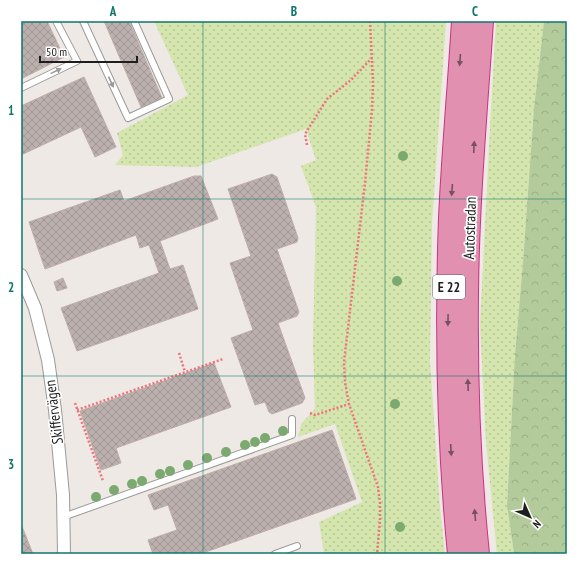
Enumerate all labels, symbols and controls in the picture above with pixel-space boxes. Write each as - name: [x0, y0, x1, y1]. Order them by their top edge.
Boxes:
- text: A: [109, 3, 117, 20]
- text: B: [291, 3, 297, 20]
- text: C: [472, 3, 478, 20]
- scale bar: [40, 38, 137, 64]
- text: 50 m: [46, 44, 67, 59]
- one-way arrow: [457, 54, 464, 66]
- one-way arrow: [50, 68, 62, 74]
- one-way arrow: [108, 76, 114, 87]
- text: 1: [8, 102, 14, 119]
- one-way arrow: [470, 141, 477, 153]
- one-way arrow: [449, 184, 456, 196]
- street label: Autostradan: [459, 196, 480, 260]
- road number: E 22: [433, 275, 465, 299]
- text: 2: [8, 279, 14, 296]
- one-way arrow: [445, 314, 451, 327]
- one-way arrow: [465, 378, 471, 391]
- street label: Skiffervägen: [40, 379, 67, 445]
- one-way arrow: [448, 444, 455, 456]
- text: 3: [8, 456, 14, 473]
- north arrow: [510, 497, 550, 537]
- one-way arrow: [471, 509, 478, 521]
- text: N: [530, 517, 544, 531]

